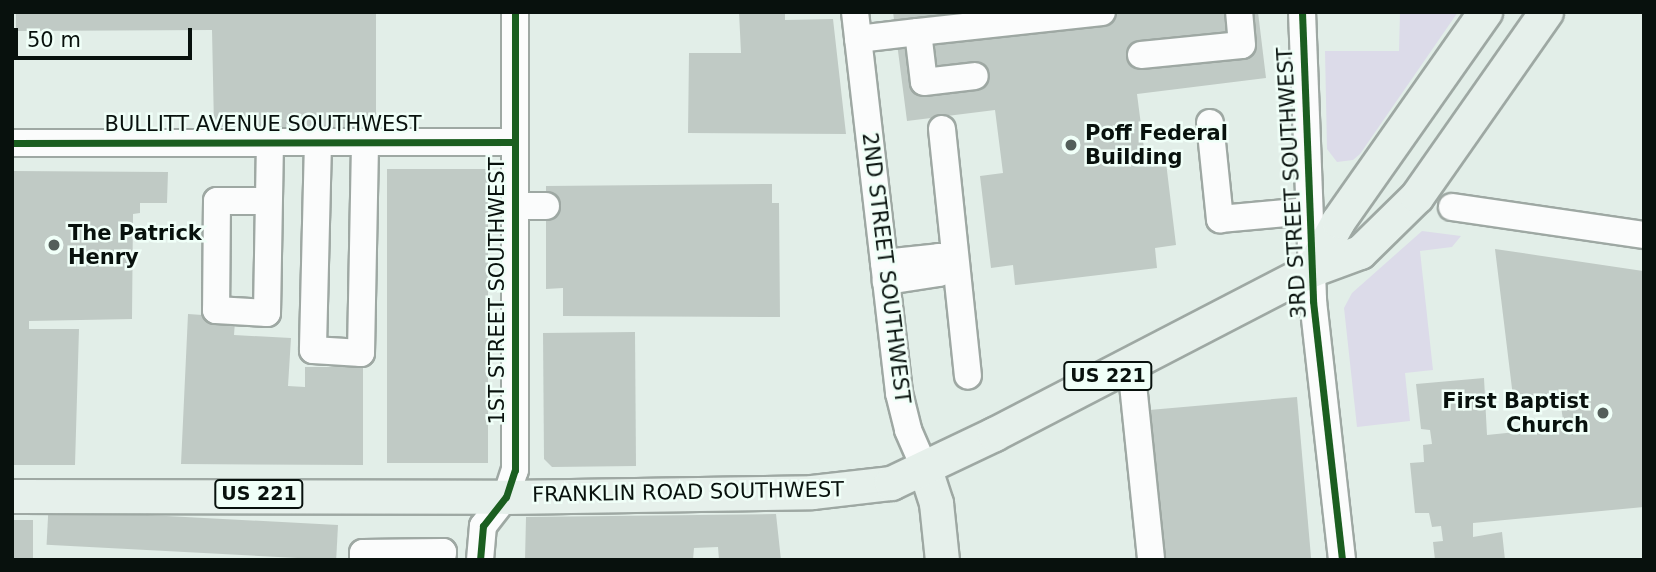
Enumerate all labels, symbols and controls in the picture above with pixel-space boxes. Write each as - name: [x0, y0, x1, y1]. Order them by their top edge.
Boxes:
- scale bar: [18, 14, 196, 58]
- text: 50 m: [27, 28, 81, 52]
- street label: 3RD STREET SOUTHWEST: [1272, 47, 1312, 319]
- street label: BULLITT AVENUE SOUTHWEST: [104, 111, 422, 137]
- place label: Poff Federal Building: [1085, 120, 1228, 170]
- street label: 2ND STREET SOUTHWEST: [857, 131, 915, 405]
- marker: Poff Federal Building: [1063, 137, 1079, 153]
- street label: 1ST STREET SOUTHWEST: [484, 157, 510, 425]
- place label: The Patrick Henry: [68, 220, 202, 270]
- marker: The Patrick Henry: [46, 237, 62, 253]
- road number: US 221: [1062, 360, 1154, 392]
- place label: First Baptist Church: [1442, 388, 1589, 438]
- marker: First Baptist Church: [1595, 405, 1611, 421]
- street label: FRANKLIN ROAD SOUTHWEST: [532, 477, 844, 507]
- road number: US 221: [214, 478, 304, 509]

